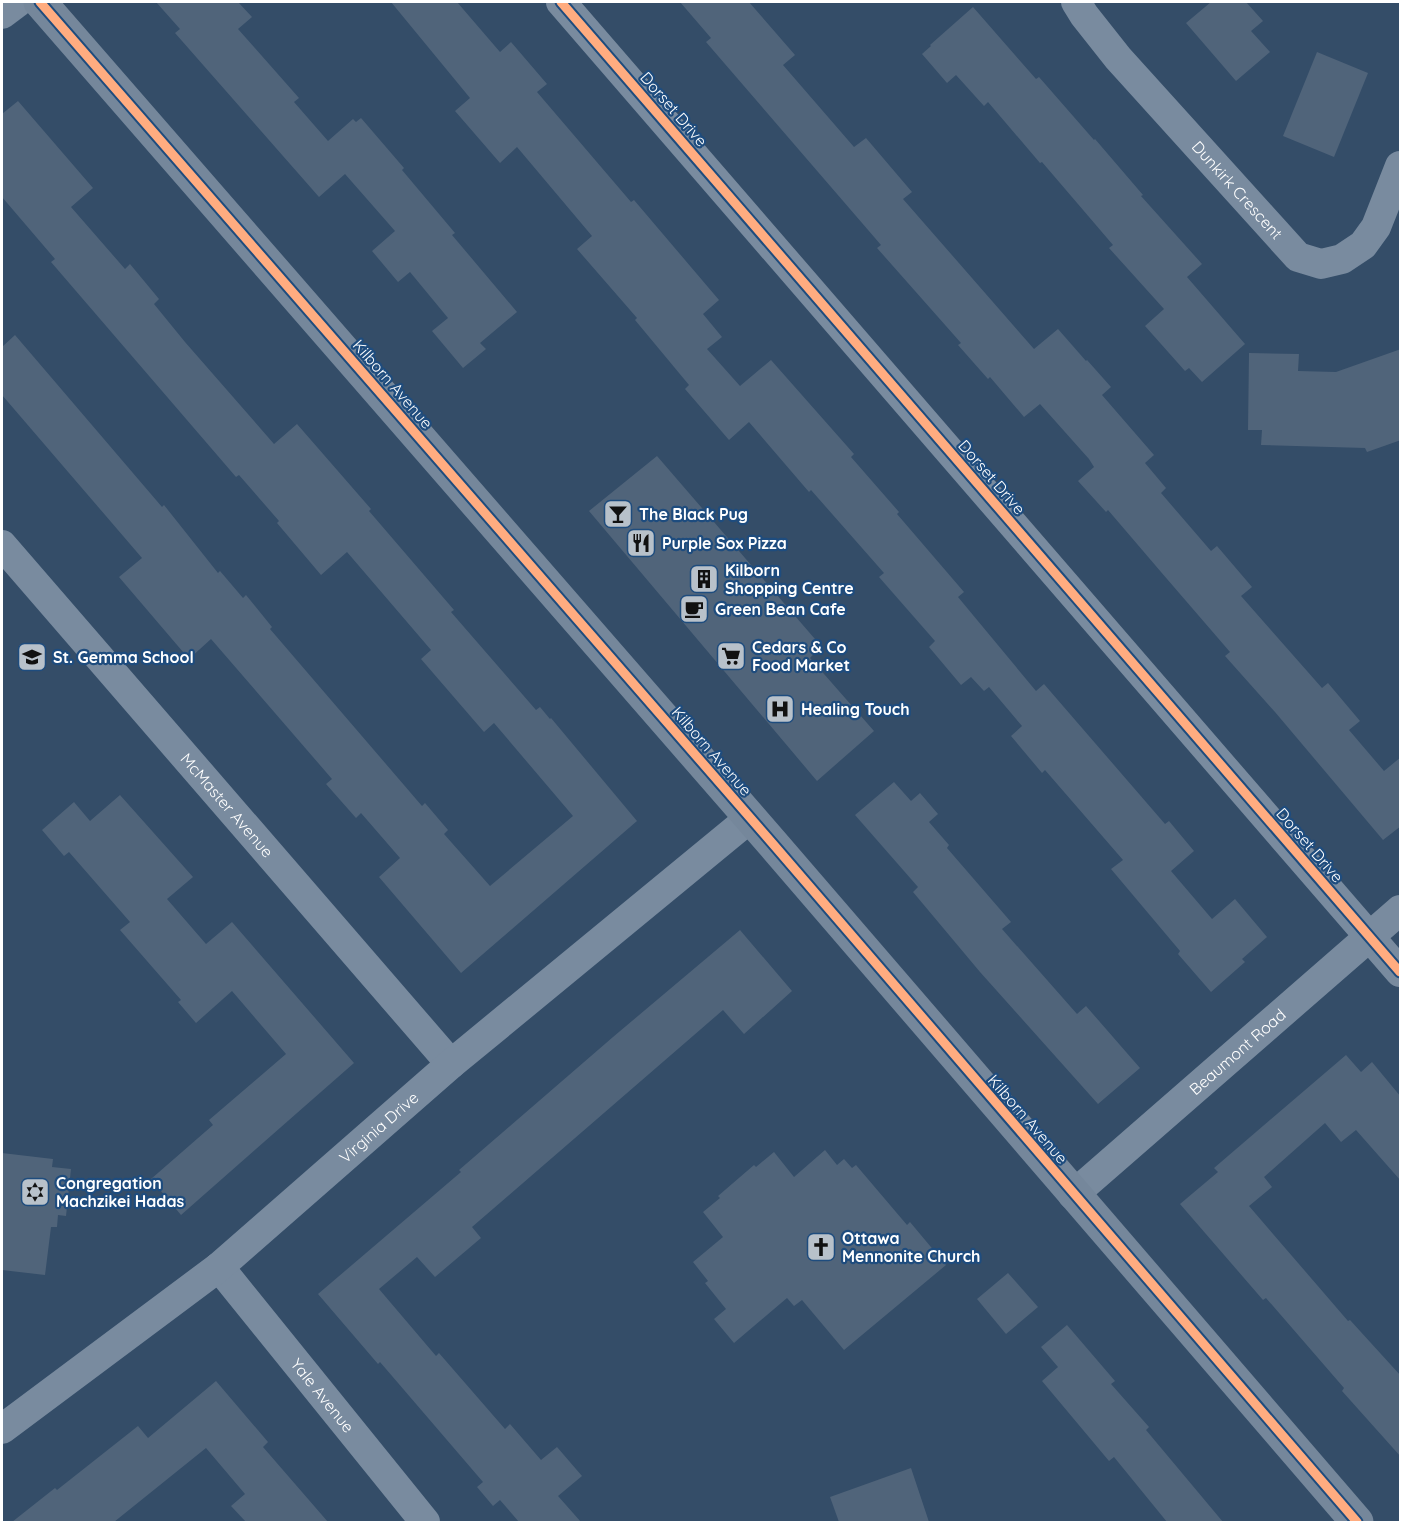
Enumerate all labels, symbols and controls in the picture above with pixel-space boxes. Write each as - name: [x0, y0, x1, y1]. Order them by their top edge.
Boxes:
- street label: Dorset Drive: [636, 68, 712, 150]
- street label: Dunkirk Crescent: [1188, 137, 1287, 243]
- street label: Kilborn Avenue: [349, 335, 437, 433]
- street label: Dorset Drive: [954, 436, 1030, 518]
- bar icon: The Black Pug: [602, 498, 634, 530]
- place label: The Black Pug: [639, 504, 748, 524]
- restaurant icon: Purple Sox Pizza: [625, 527, 657, 559]
- place label: Purple Sox Pizza: [662, 533, 787, 553]
- place label: Kilborn Shopping Centre: [725, 560, 854, 598]
- building icon: Kilborn Shopping Centre: [688, 563, 720, 595]
- cafe icon: Green Bean Cafe: [678, 593, 710, 625]
- place label: Green Bean Cafe: [715, 599, 846, 619]
- place label: Cedars & Co Food Market: [752, 637, 850, 675]
- supermarket icon: Cedars & Co Food Market: [715, 640, 747, 672]
- school or university icon: St. Gemma School: [16, 641, 48, 673]
- place label: St. Gemma School: [53, 647, 194, 667]
- hospital icon: Healing Touch: [764, 693, 796, 725]
- place label: Healing Touch: [801, 699, 910, 719]
- street label: Kilborn Avenue: [668, 702, 756, 800]
- street label: McMaster Avenue: [176, 749, 278, 861]
- street label: Dorset Drive: [1272, 804, 1348, 886]
- street label: Beaumont Road: [1185, 1004, 1290, 1099]
- street label: Kilborn Avenue: [984, 1070, 1072, 1168]
- street label: Virginia Drive: [335, 1087, 422, 1167]
- place label: Congregation Machzikei Hadas: [56, 1173, 184, 1211]
- synagogue icon: Congregation Machzikei Hadas: [19, 1176, 51, 1208]
- place label: Ottawa Mennonite Church: [842, 1228, 980, 1266]
- church icon: Ottawa Mennonite Church: [805, 1231, 837, 1263]
- street label: Yale Avenue: [287, 1354, 359, 1437]

